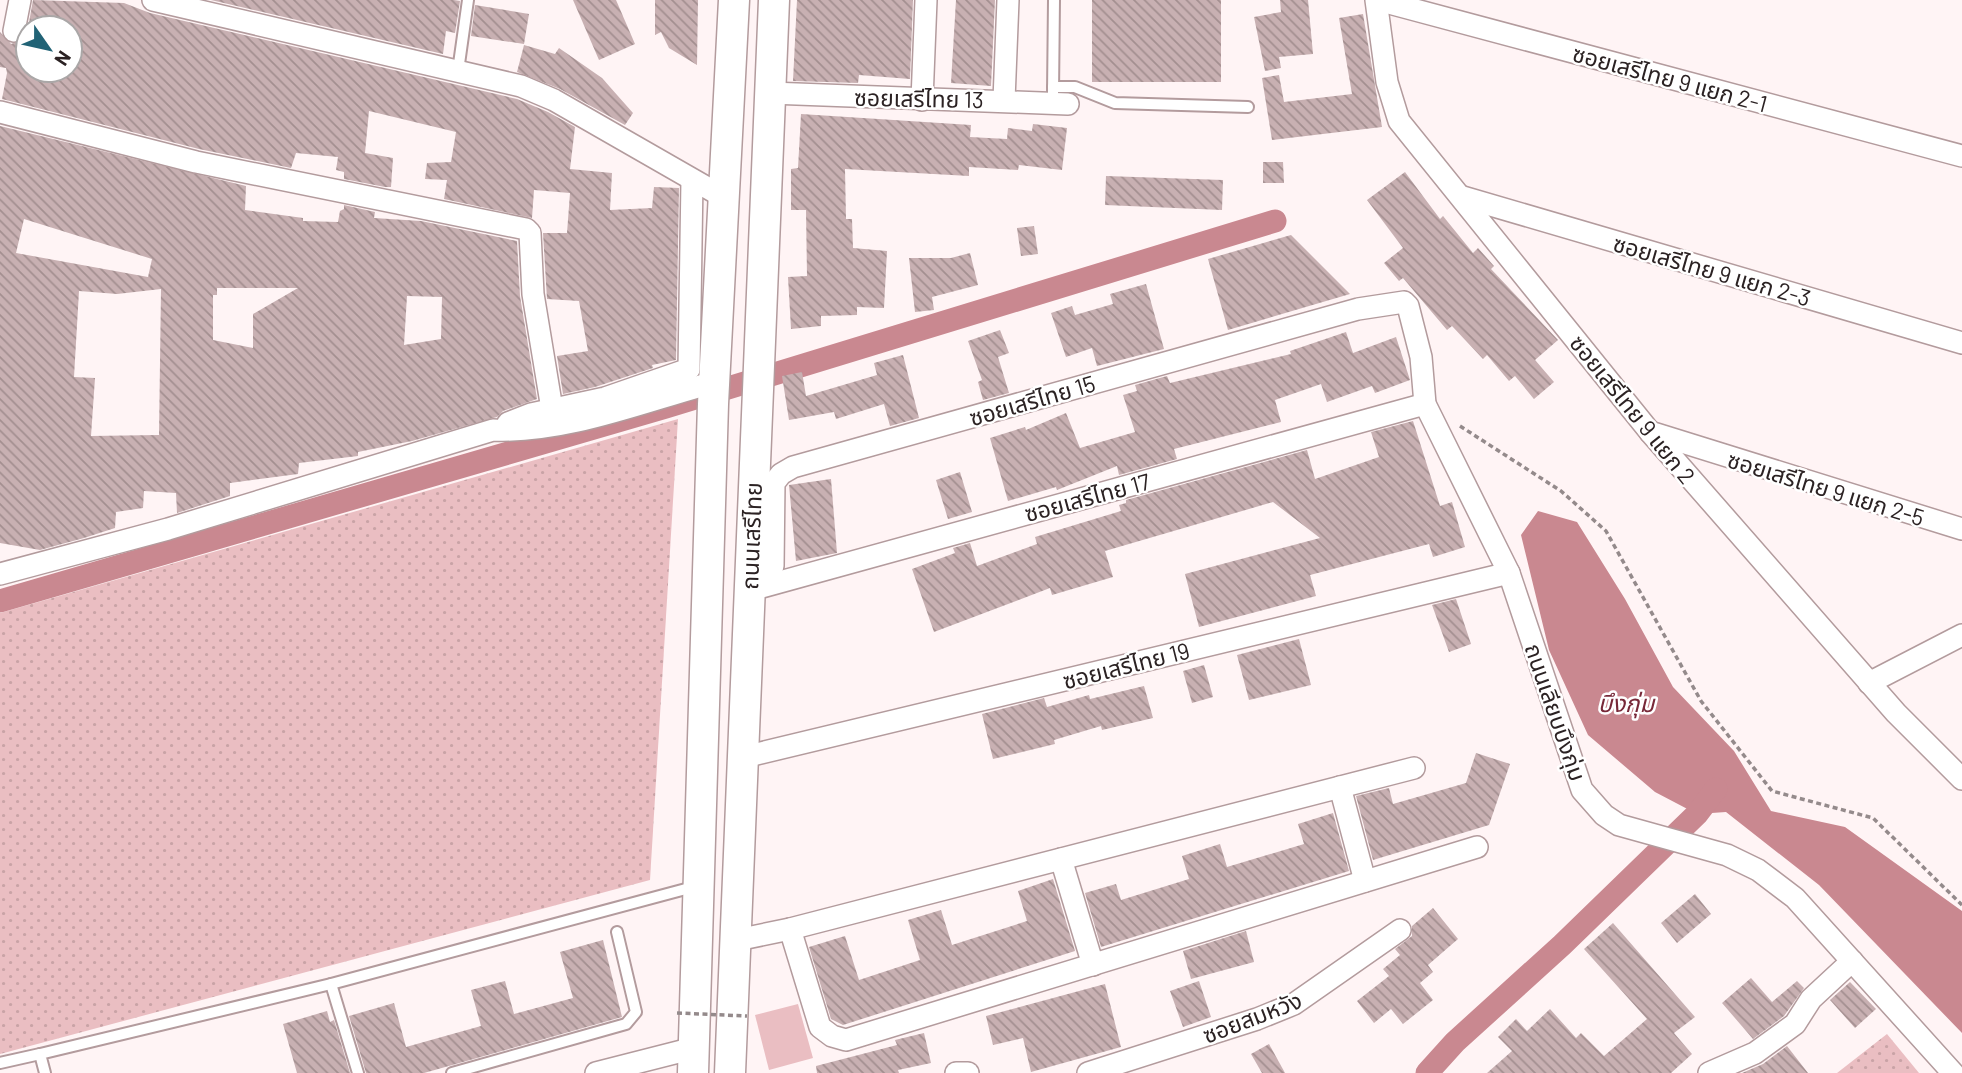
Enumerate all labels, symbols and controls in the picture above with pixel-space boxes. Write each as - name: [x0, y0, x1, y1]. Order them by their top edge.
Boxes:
- north arrow: [14, 14, 84, 84]
- street label: ซอยเสรีไทย 9 แยก 2-1: [1570, 39, 1770, 117]
- text: N: [50, 47, 77, 70]
- street label: ซอยเสรีไทย 13: [854, 83, 984, 113]
- street label: ซอยเสรีไทย 9 แยก 2-3: [1610, 228, 1814, 312]
- street label: ซอยเสรีไทย 9 แยก 2: [1564, 329, 1702, 489]
- street label: ซอยเสรีไทย 15: [966, 369, 1098, 431]
- street label: ซอยเสรีไทย 9 แยก 2-5: [1724, 445, 1928, 531]
- street label: ซอยเสรีไทย 17: [1021, 467, 1153, 527]
- street label: ถนนเสรีไทย: [735, 482, 767, 590]
- street label: ซอยเสรีไทย 19: [1060, 636, 1192, 694]
- street label: ถนนเลียบบึงกุ่ม: [1518, 640, 1593, 785]
- water label: บึงกุ่ม: [1598, 688, 1657, 719]
- street label: ซอยสมหวัง: [1198, 985, 1306, 1049]

